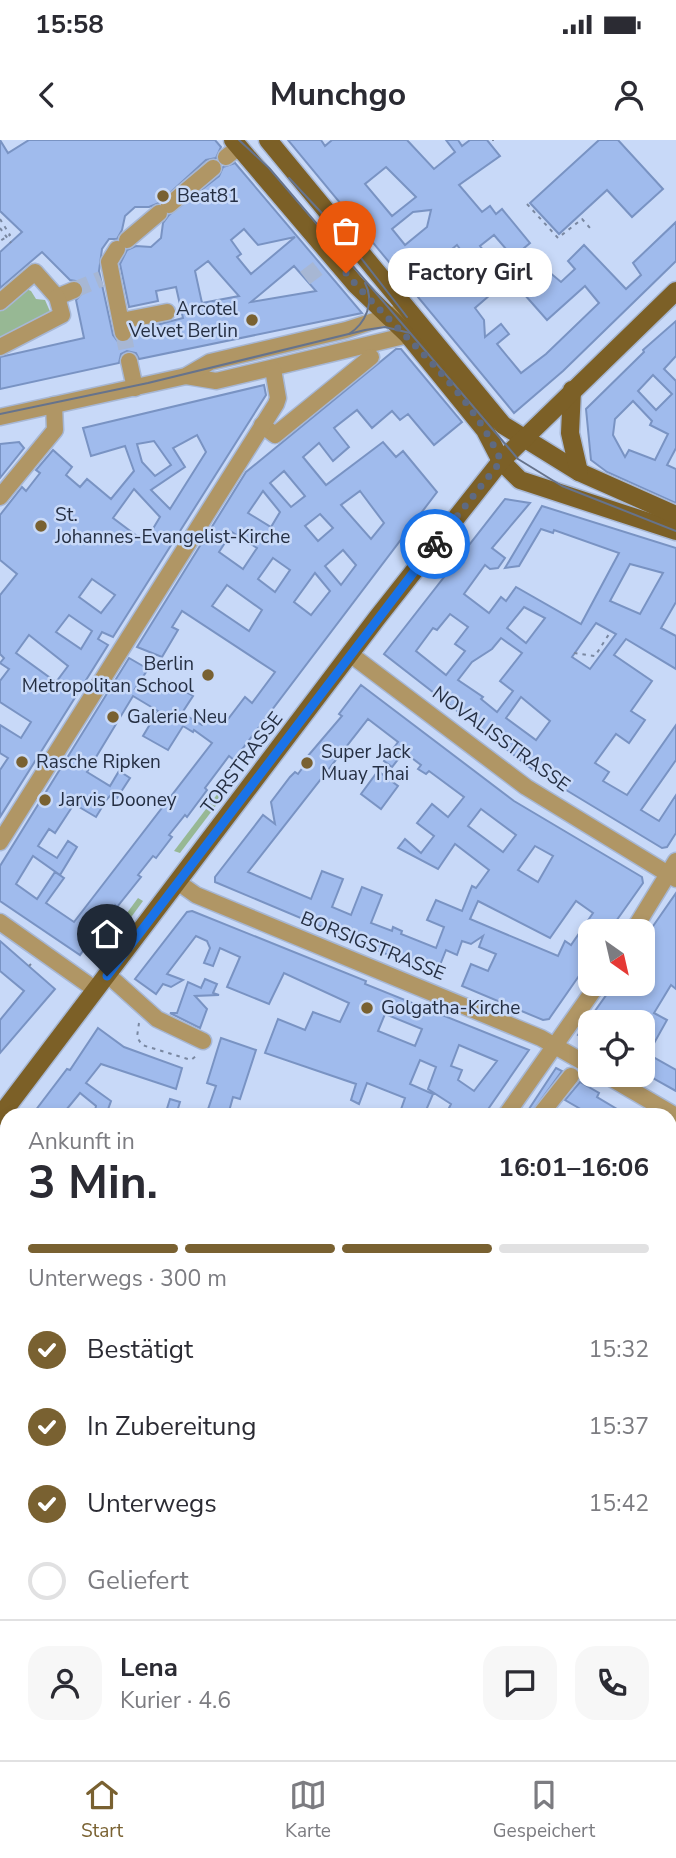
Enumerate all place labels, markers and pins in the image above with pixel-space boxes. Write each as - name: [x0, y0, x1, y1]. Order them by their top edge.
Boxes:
- place label: Beat81: [177, 183, 239, 209]
- marker: Beat81: [155, 188, 171, 204]
- pin: [316, 201, 376, 273]
- callout: Factory Girl: [388, 248, 552, 298]
- place label: Arcotel Velvet Berlin: [128, 296, 238, 344]
- marker: Arcotel Velvet Berlin: [244, 312, 260, 328]
- place label: St. Johannes-Evangelist-Kirche: [54, 502, 290, 550]
- marker: St. Johannes-Evangelist-Kirche: [33, 518, 49, 534]
- place label: Berlin Metropolitan School: [22, 651, 194, 699]
- marker: Berlin Metropolitan School: [200, 667, 216, 683]
- place label: Galerie Neu: [127, 704, 228, 730]
- marker: Galerie Neu: [105, 709, 121, 725]
- place label: Super Jack Muay Thai: [321, 739, 411, 787]
- place label: Rasche Ripken: [36, 749, 161, 775]
- marker: Rasche Ripken: [14, 754, 30, 770]
- marker: Super Jack Muay Thai: [299, 755, 315, 771]
- place label: Jarvis Dooney: [58, 787, 177, 813]
- marker: Jarvis Dooney: [37, 792, 53, 808]
- pin: [77, 904, 137, 976]
- place label: Golgatha-Kirche: [381, 995, 520, 1021]
- marker: Golgatha-Kirche: [359, 1000, 375, 1016]

